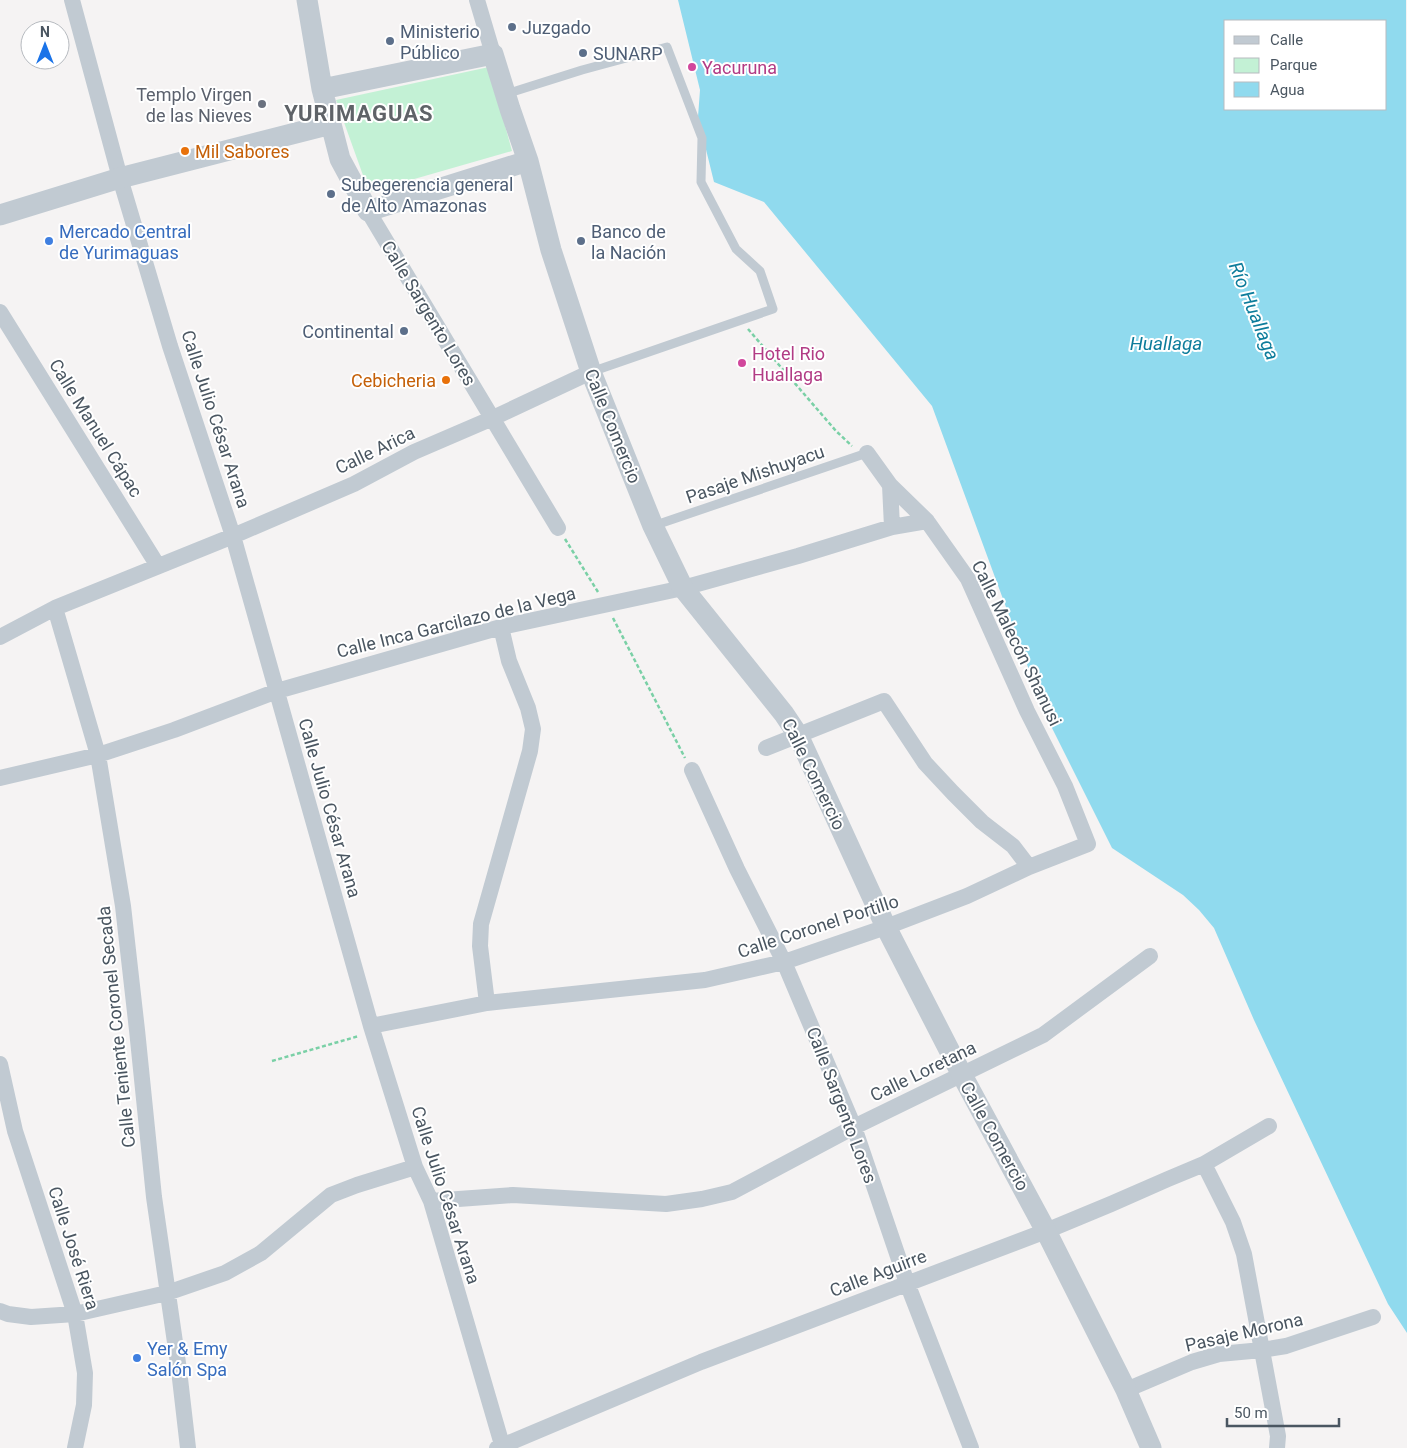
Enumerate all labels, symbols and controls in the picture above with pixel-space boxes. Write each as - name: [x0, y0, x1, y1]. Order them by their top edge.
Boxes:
- place label: Juzgado: [522, 17, 591, 38]
- north arrow: [20, 20, 70, 70]
- legend: [1224, 20, 1387, 110]
- place label: Ministerio Público: [400, 21, 480, 63]
- marker: Juzgado: [506, 21, 518, 33]
- text: N: [40, 24, 50, 40]
- text: Calle: [1270, 31, 1303, 49]
- marker: Ministerio Público: [384, 35, 396, 47]
- place label: SUNARP: [593, 43, 663, 64]
- marker: SUNARP: [577, 47, 589, 59]
- text: Parque: [1270, 56, 1317, 74]
- place label: Yacuruna: [702, 57, 777, 78]
- marker: Yacuruna: [686, 61, 698, 73]
- text: Agua: [1270, 81, 1305, 99]
- place label: Templo Virgen de las Nieves: [136, 84, 252, 126]
- marker: Templo Virgen de las Nieves: [256, 98, 268, 110]
- district label: YURIMAGUAS: [284, 101, 434, 126]
- place label: Mil Sabores: [195, 141, 290, 162]
- marker: Mil Sabores: [179, 145, 191, 157]
- place label: Subegerencia general de Alto Amazonas: [341, 174, 513, 216]
- marker: Subegerencia general de Alto Amazonas: [325, 188, 337, 200]
- place label: Mercado Central de Yurimaguas: [59, 221, 191, 263]
- place label: Banco de la Nación: [591, 221, 666, 263]
- marker: Mercado Central de Yurimaguas: [43, 235, 55, 247]
- marker: Banco de la Nación: [575, 235, 587, 247]
- street label: Calle Sargento Lores: [377, 237, 481, 389]
- water label: Río Huallaga: [1224, 259, 1284, 363]
- place label: Continental: [302, 321, 394, 342]
- marker: Continental: [398, 325, 410, 337]
- street label: Calle Julio César Arana: [177, 328, 255, 510]
- water label: Huallaga: [1130, 332, 1202, 355]
- place label: Hotel Rio Huallaga: [752, 343, 825, 385]
- street label: Calle Manuel Cápac: [45, 355, 147, 501]
- marker: Hotel Rio Huallaga: [736, 357, 748, 369]
- street label: Calle Comercio: [580, 366, 646, 486]
- place label: Cebicheria: [351, 370, 436, 391]
- marker: Cebicheria: [440, 374, 452, 386]
- street label: Calle Arica: [332, 422, 418, 478]
- street label: Pasaje Mishuyacu: [683, 440, 827, 508]
- street label: Calle Malecón Shanusi: [968, 557, 1066, 729]
- street label: Calle Inca Garcilazo de la Vega: [334, 582, 578, 662]
- street label: Calle Comercio: [778, 715, 850, 833]
- street label: Calle Julio César Arana: [294, 716, 366, 900]
- street label: Calle Coronel Portillo: [735, 890, 901, 962]
- street label: Calle Teniente Coronel Secada: [93, 905, 139, 1149]
- street label: Calle Sargento Lores: [803, 1024, 881, 1186]
- street label: Calle Loretana: [867, 1036, 979, 1106]
- street label: Calle Comercio: [956, 1078, 1034, 1194]
- street label: Calle Julio César Arana: [407, 1104, 485, 1286]
- street label: Calle José Riera: [44, 1184, 104, 1312]
- street label: Calle Aguirre: [827, 1245, 929, 1301]
- street label: Pasaje Morona: [1183, 1308, 1305, 1356]
- place label: Yer & Emy Salón Spa: [147, 1338, 228, 1380]
- marker: Yer & Emy Salón Spa: [131, 1352, 143, 1364]
- scale bar: [1227, 1396, 1340, 1428]
- text: 50 m: [1234, 1404, 1268, 1422]

